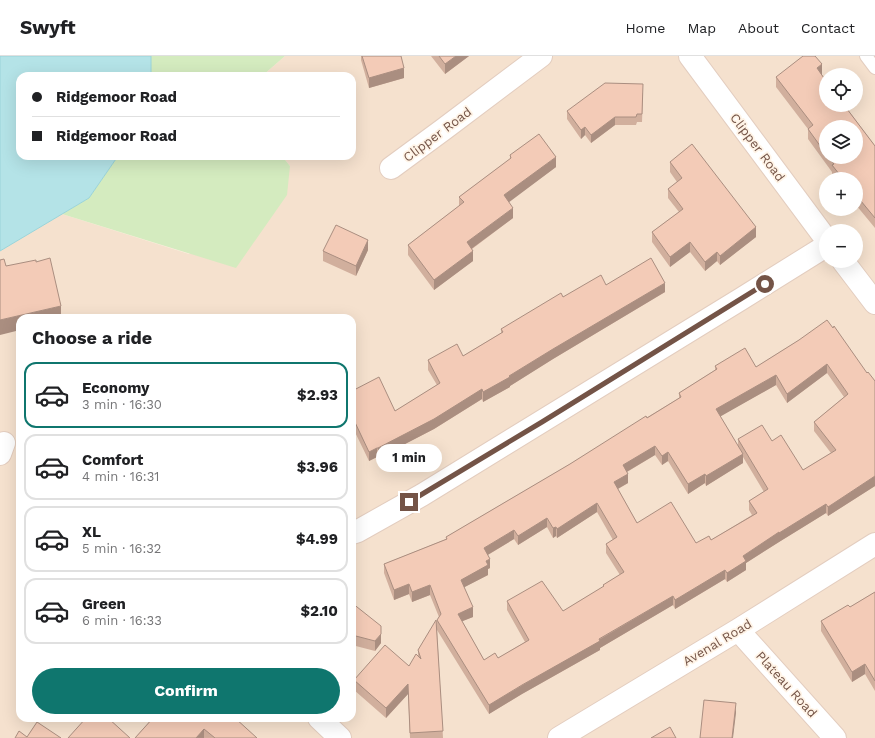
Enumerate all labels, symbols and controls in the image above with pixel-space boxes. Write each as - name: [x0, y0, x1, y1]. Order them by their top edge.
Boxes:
- text: Swyft: [20, 16, 76, 39]
- text: Home: [625, 20, 665, 36]
- text: Map: [687, 20, 716, 36]
- text: About: [738, 20, 779, 36]
- text: Contact: [801, 20, 855, 36]
- map controls: [819, 68, 863, 268]
- button: locate: [819, 68, 863, 112]
- text: Ridgemoor Road: [56, 88, 177, 106]
- street label: Clipper Road: [400, 104, 474, 165]
- street label: Clipper Road: [727, 110, 788, 184]
- button: layers: [819, 120, 863, 164]
- text: Ridgemoor Road: [56, 127, 177, 145]
- button: +: [819, 172, 863, 216]
- button: −: [819, 224, 863, 268]
- route start: [756, 275, 774, 293]
- text: Choose a ride: [32, 327, 152, 348]
- icon: car: [34, 377, 70, 413]
- text: Economy: [82, 379, 149, 397]
- text: $2.93: [297, 386, 338, 404]
- text: 3 min · 16:30: [82, 397, 162, 412]
- callout: 1 min: [376, 444, 442, 472]
- icon: car: [34, 449, 70, 485]
- text: 1 min: [392, 450, 426, 465]
- text: Comfort: [82, 451, 143, 469]
- text: $3.96: [297, 458, 338, 476]
- text: 4 min · 16:31: [82, 469, 159, 484]
- route end: [400, 493, 418, 511]
- icon: car: [34, 521, 70, 557]
- text: XL: [82, 523, 101, 541]
- text: $4.99: [296, 530, 338, 548]
- text: 5 min · 16:32: [82, 541, 161, 556]
- icon: car: [34, 593, 70, 629]
- text: Green: [82, 595, 126, 613]
- text: $2.10: [300, 602, 338, 620]
- text: 6 min · 16:33: [82, 613, 162, 628]
- street label: Avenal Road: [680, 616, 754, 669]
- street label: Plateau Road: [753, 648, 820, 720]
- button: Confirm: [32, 668, 340, 714]

